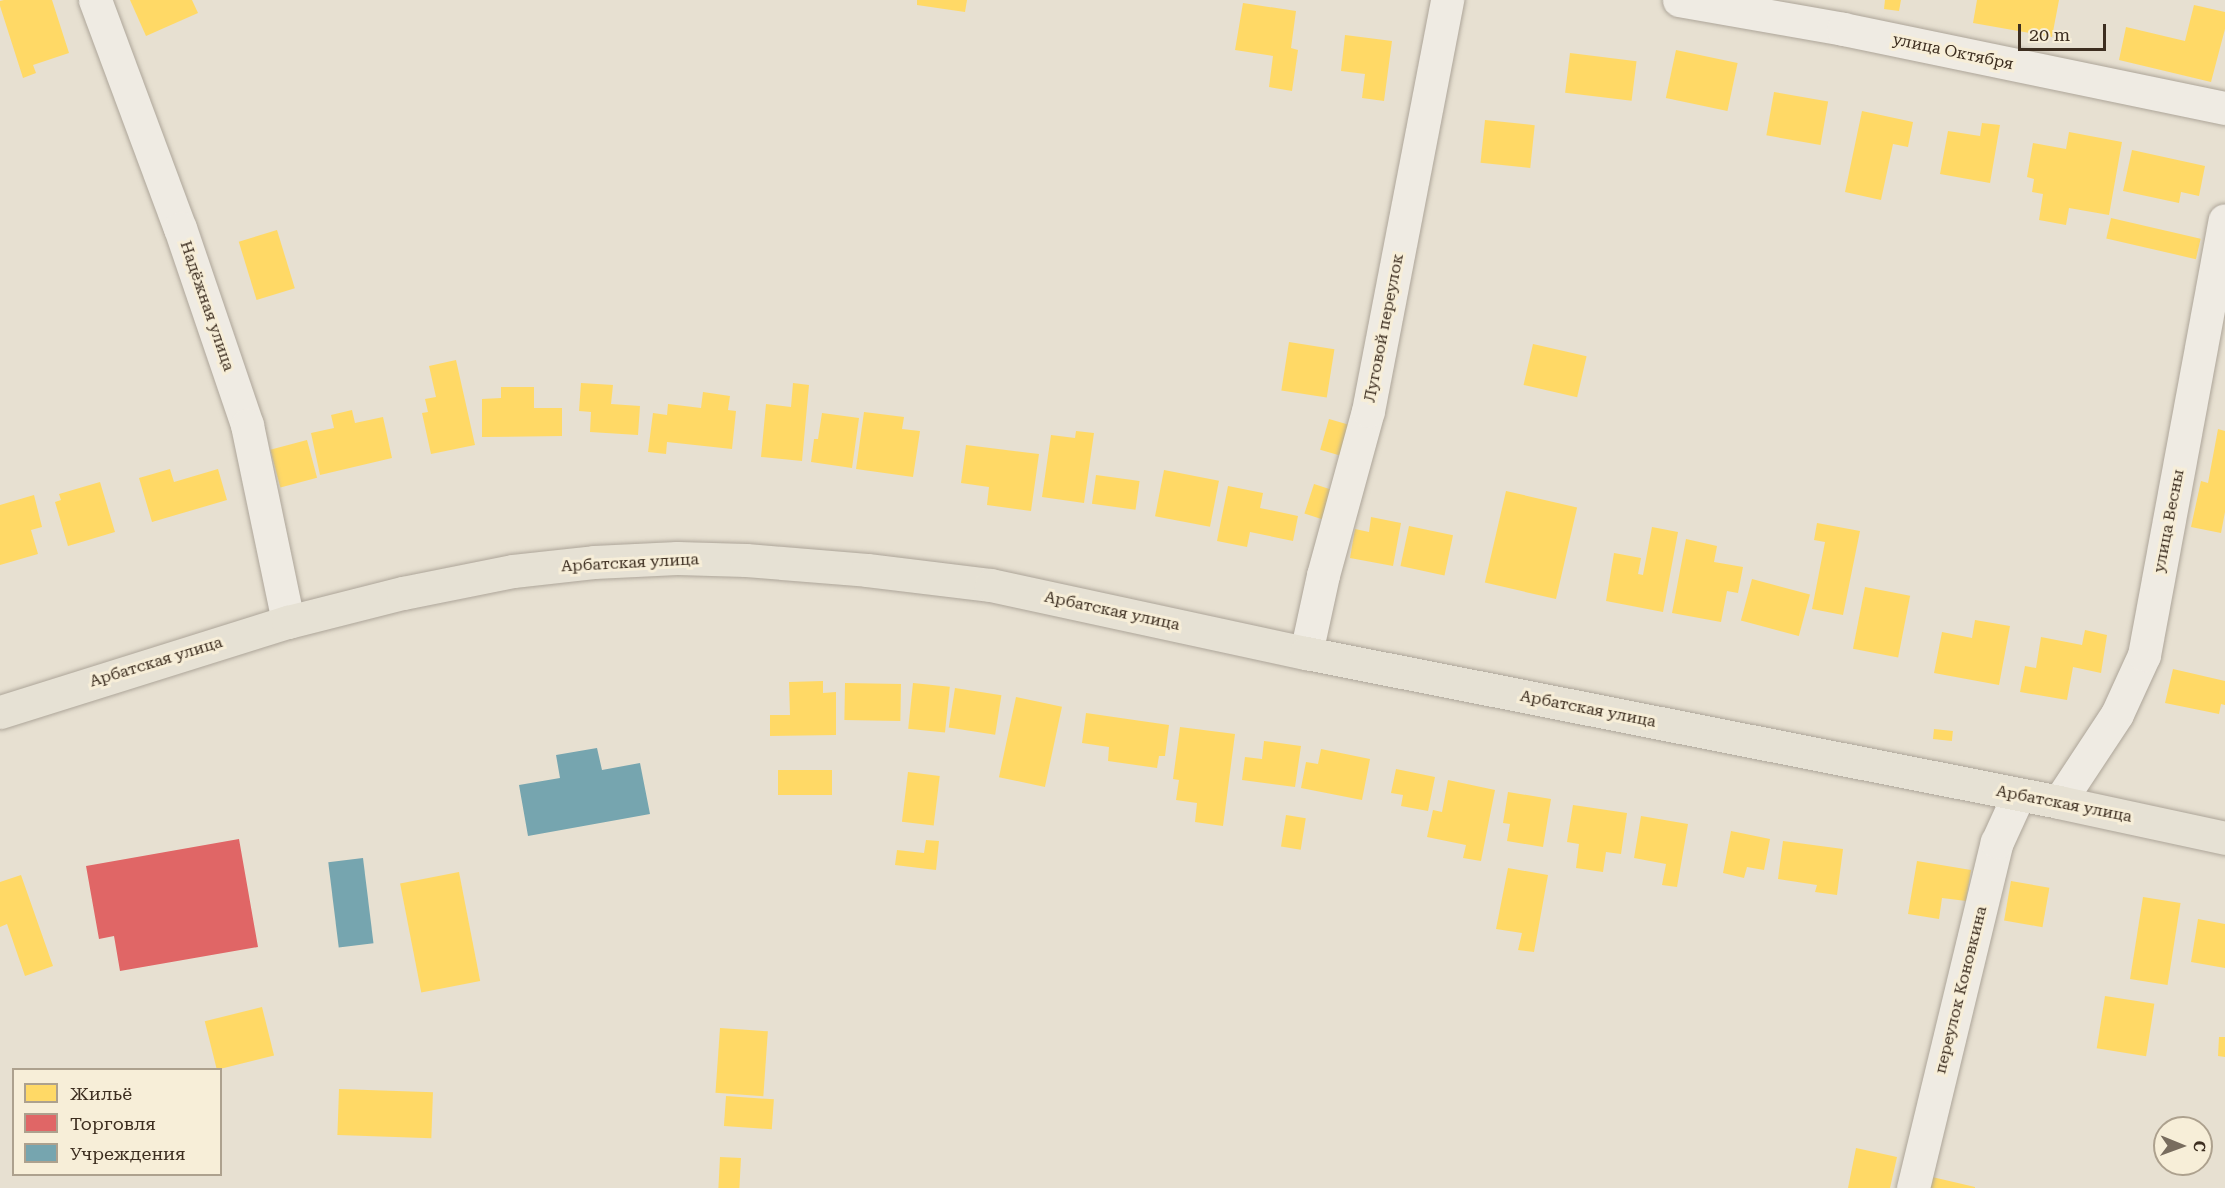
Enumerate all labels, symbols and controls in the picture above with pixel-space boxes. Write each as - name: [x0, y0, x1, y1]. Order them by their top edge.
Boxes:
- scale bar: [2021, 12, 2110, 50]
- text: 20 m: [2029, 24, 2070, 45]
- street label: улица Октября: [1891, 30, 2015, 74]
- street label: Надёжная улица: [176, 238, 238, 374]
- street label: Луговой переулок: [1360, 252, 1408, 404]
- street label: улица Весны: [2150, 468, 2188, 574]
- street label: Арбатская улица: [561, 550, 699, 576]
- street label: Арбатская улица: [1043, 587, 1181, 635]
- street label: Арбатская улица: [87, 633, 225, 691]
- street label: Арбатская улица: [1519, 686, 1657, 732]
- street label: Арбатская улица: [1995, 781, 2133, 827]
- street label: переулок Коновкина: [1931, 904, 1991, 1076]
- legend: [12, 1068, 222, 1176]
- text: Жильё: [70, 1083, 132, 1104]
- text: Торговля: [70, 1113, 156, 1134]
- north arrow: [2153, 1116, 2213, 1176]
- text: С: [2190, 1141, 2209, 1152]
- text: Учреждения: [70, 1143, 185, 1164]

